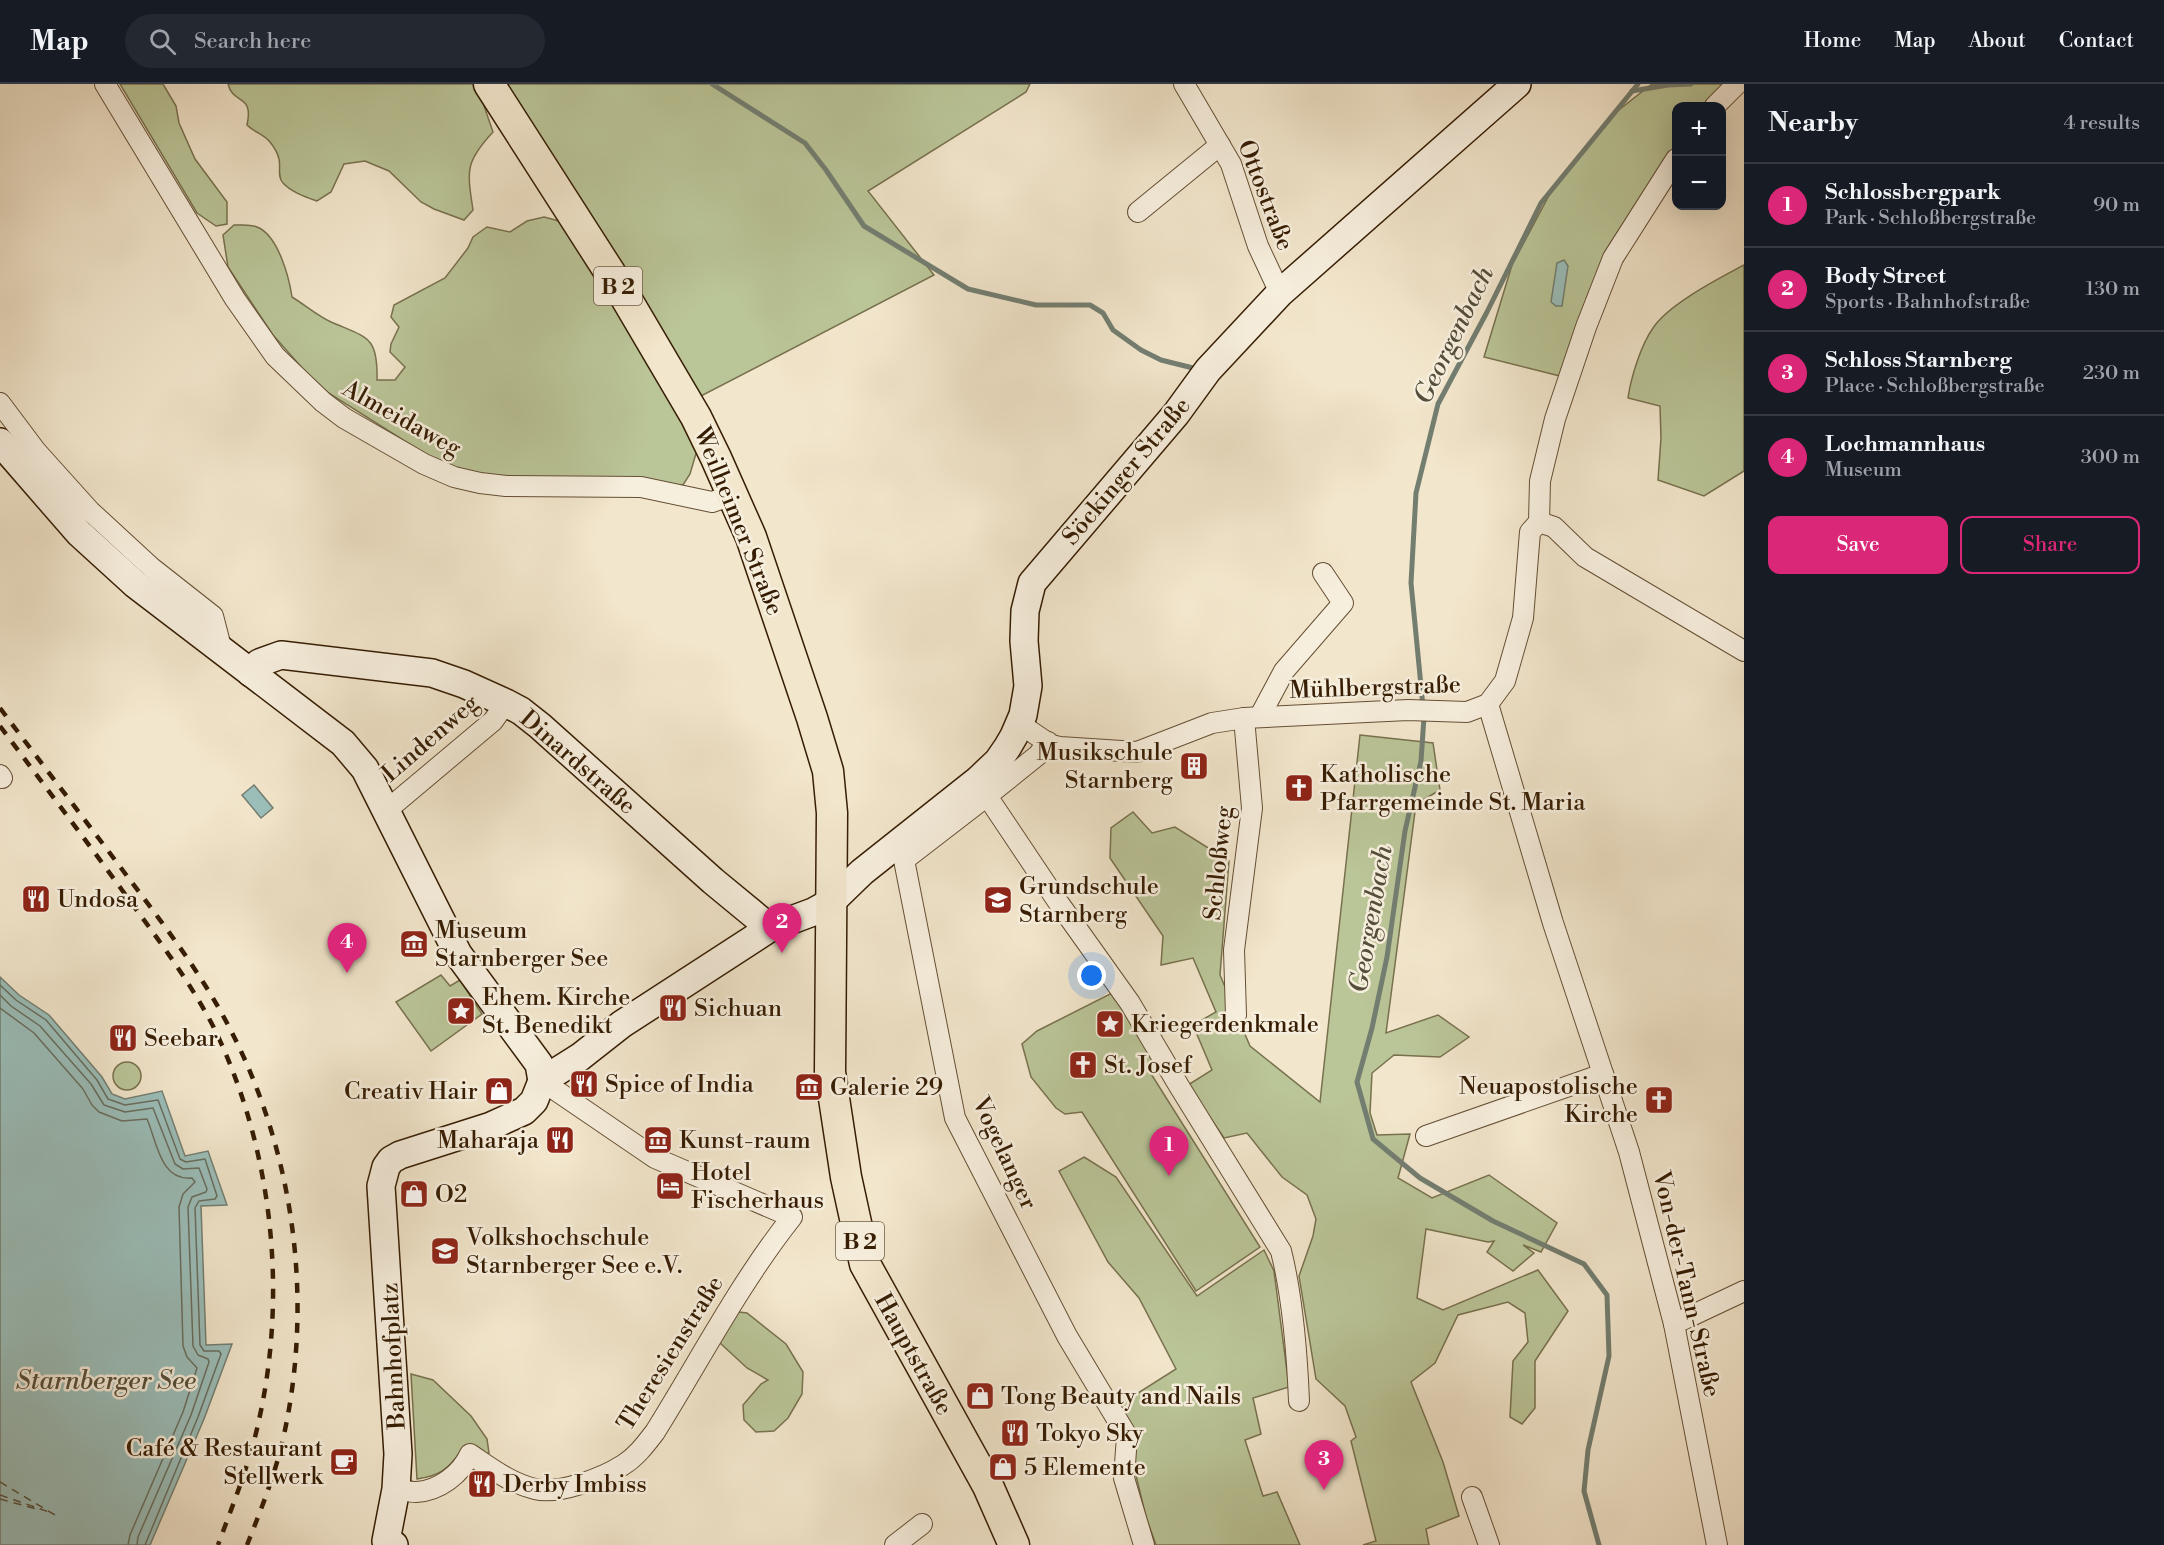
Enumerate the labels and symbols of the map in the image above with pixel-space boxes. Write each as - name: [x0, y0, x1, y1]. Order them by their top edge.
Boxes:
- street label: Ottostraße: [1230, 136, 1300, 255]
- water label: Georgenbach: [1407, 261, 1501, 409]
- road number: B 2: [594, 267, 642, 305]
- street label: Almeidaweg: [336, 373, 467, 464]
- street label: Söckinger Straße: [1056, 392, 1197, 552]
- street label: Weilheimer Straße: [686, 422, 790, 620]
- street label: Mühlbergstraße: [1289, 670, 1461, 706]
- street label: Lindenweg: [376, 688, 486, 789]
- street label: Dinardstraße: [513, 704, 642, 821]
- place label: Musikschule Starnberg: [1037, 738, 1174, 796]
- building icon: Musikschule Starnberg: [1178, 750, 1210, 782]
- place label: Katholische Pfarrgemeinde St. Maria: [1320, 760, 1586, 818]
- church icon: Katholische Pfarrgemeinde St. Maria: [1283, 772, 1315, 804]
- street label: Schloßweg: [1198, 804, 1240, 922]
- water label: Georgenbach: [1342, 842, 1400, 995]
- place label: Grundschule Starnberg: [1019, 872, 1159, 930]
- restaurant icon: Undosa: [20, 883, 52, 915]
- school or university icon: Grundschule Starnberg: [982, 884, 1014, 916]
- place label: Undosa: [57, 885, 139, 915]
- pin: 2: [762, 904, 802, 953]
- place label: Museum Starnberger See: [435, 916, 608, 974]
- pin: 4: [328, 924, 366, 973]
- museum icon: Museum Starnberger See: [398, 928, 430, 960]
- your location: [1077, 961, 1106, 990]
- place label: Ehem. Kirche St. Benedikt: [482, 983, 630, 1041]
- restaurant icon: Sichuan: [657, 992, 689, 1024]
- place label: Sichuan: [694, 994, 782, 1024]
- place icon: Ehem. Kirche St. Benedikt: [445, 995, 477, 1027]
- place icon: Kriegerdenkmale: [1094, 1008, 1126, 1040]
- place label: Kriegerdenkmale: [1131, 1010, 1319, 1040]
- restaurant icon: Seebar: [107, 1022, 139, 1054]
- place label: Seebar: [144, 1024, 218, 1054]
- church icon: St. Josef: [1067, 1049, 1099, 1081]
- place label: St. Josef: [1104, 1051, 1193, 1081]
- restaurant icon: Spice of India: [568, 1068, 600, 1100]
- place label: Spice of India: [605, 1070, 754, 1100]
- museum icon: Galerie 29: [793, 1071, 825, 1103]
- place label: Neuapostolische Kirche: [1459, 1072, 1638, 1130]
- place label: Galerie 29: [830, 1073, 943, 1103]
- shop icon: Creativ Hair: [483, 1075, 515, 1107]
- place label: Creativ Hair: [344, 1077, 478, 1107]
- church icon: Neuapostolische Kirche: [1643, 1084, 1675, 1116]
- street label: Vogelanger: [965, 1091, 1043, 1215]
- restaurant icon: Maharaja: [544, 1124, 576, 1156]
- museum icon: Kunst-raum: [642, 1124, 674, 1156]
- place label: Maharaja: [437, 1126, 540, 1156]
- place label: Kunst-raum: [679, 1126, 811, 1156]
- pin: 1: [1150, 1126, 1188, 1176]
- place label: Hotel Fischerhaus: [691, 1158, 824, 1216]
- street label: Von-der-Tann-Straße: [1645, 1167, 1727, 1400]
- hotel icon: Hotel Fischerhaus: [654, 1170, 686, 1202]
- shop icon: O2: [398, 1178, 430, 1210]
- place label: O2: [435, 1180, 467, 1210]
- road number: B 2: [836, 1222, 884, 1260]
- place label: Volkshochschule Starnberger See e.V.: [465, 1223, 682, 1281]
- school or university icon: Volkshochschule Starnberger See e.V.: [429, 1235, 461, 1267]
- street label: Theresienstraße: [611, 1270, 731, 1437]
- street label: Bahnhofplatz: [375, 1282, 413, 1431]
- street label: Hauptstraße: [867, 1288, 959, 1421]
- water label: Starnberger See: [16, 1365, 196, 1397]
- shop icon: Tong Beauty and Nails: [964, 1380, 996, 1412]
- place label: Tong Beauty and Nails: [1001, 1382, 1241, 1412]
- restaurant icon: Tokyo Sky: [999, 1417, 1031, 1449]
- place label: Tokyo Sky: [1036, 1419, 1144, 1449]
- place label: Café & Restaurant Stellwerk: [126, 1434, 324, 1492]
- pin: 3: [1304, 1440, 1344, 1490]
- cafe icon: Café & Restaurant Stellwerk: [328, 1446, 360, 1478]
- shop icon: 5 Elemente: [987, 1451, 1019, 1483]
- place label: 5 Elemente: [1024, 1453, 1146, 1483]
- restaurant icon: Derby Imbiss: [466, 1468, 498, 1500]
- place label: Derby Imbiss: [503, 1470, 647, 1500]

